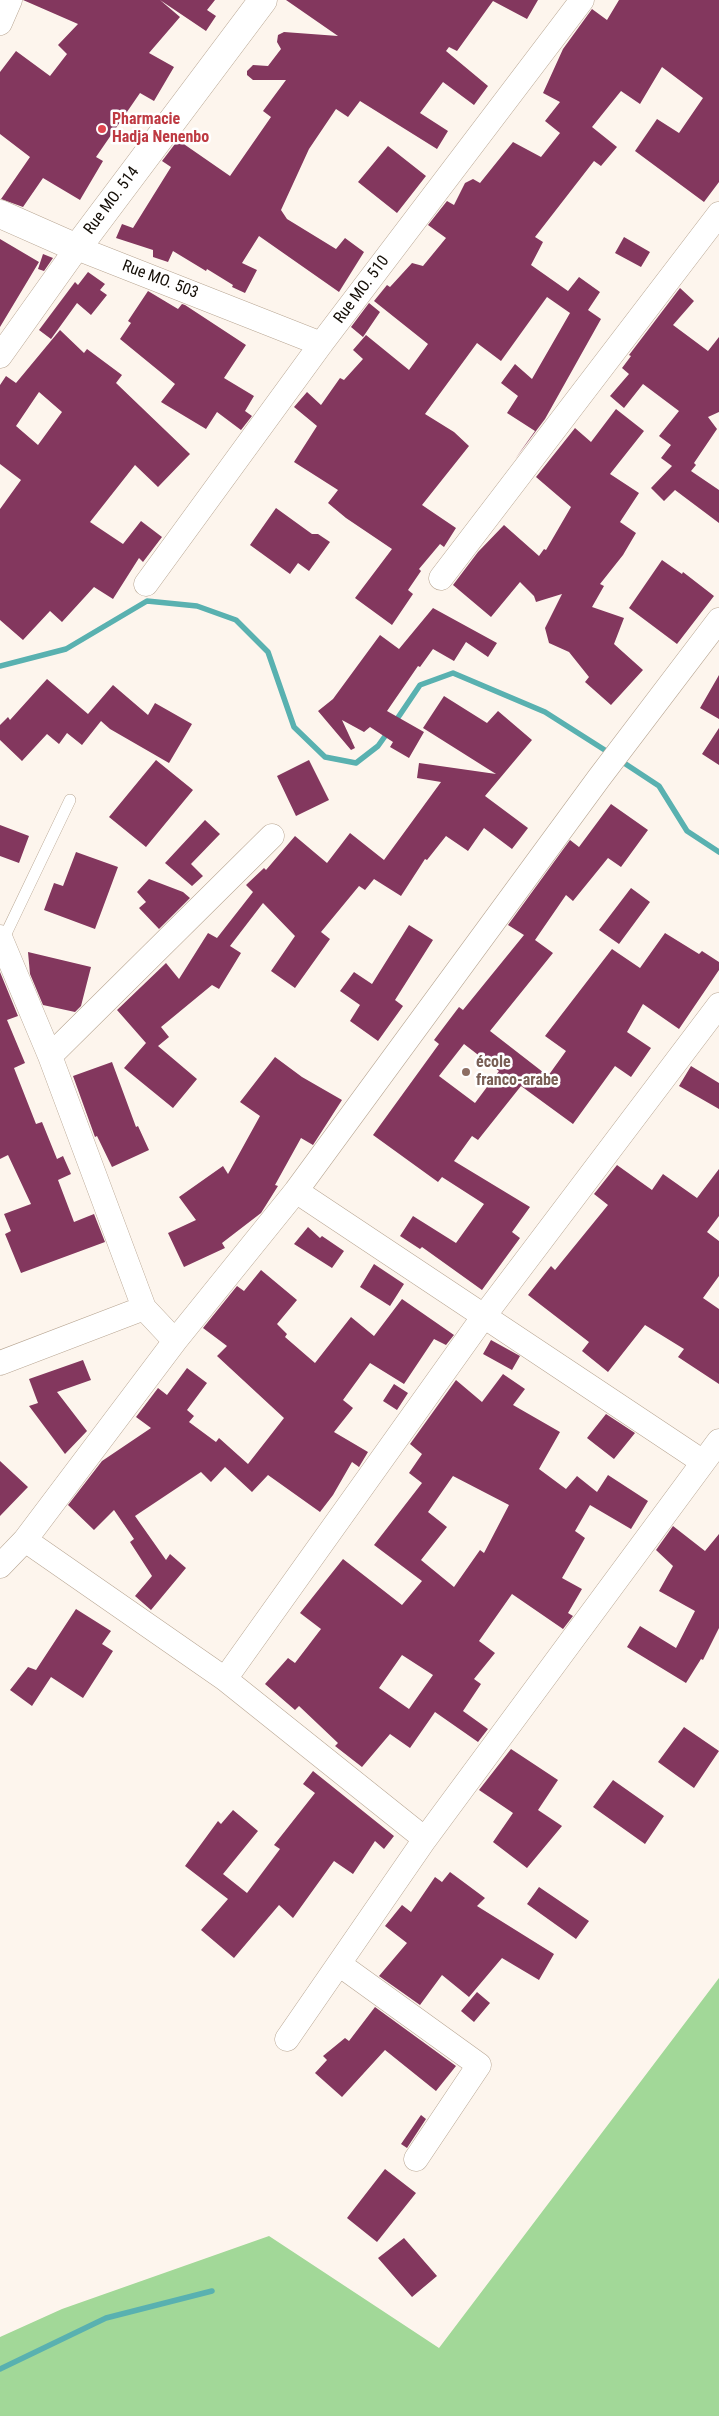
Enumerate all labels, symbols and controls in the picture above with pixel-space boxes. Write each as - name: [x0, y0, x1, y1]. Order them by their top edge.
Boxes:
- place label: Pharmacie Hadja Nenenbo: [112, 110, 209, 148]
- marker: Pharmacie Hadja Nenenbo: [96, 123, 108, 135]
- street label: Rue MO. 514: [80, 163, 144, 239]
- street label: Rue MO. 510: [330, 252, 394, 328]
- street label: Rue MO. 503: [119, 257, 201, 303]
- place label: école franco-arabe: [476, 1053, 559, 1091]
- marker: école franco-arabe: [460, 1066, 472, 1078]

